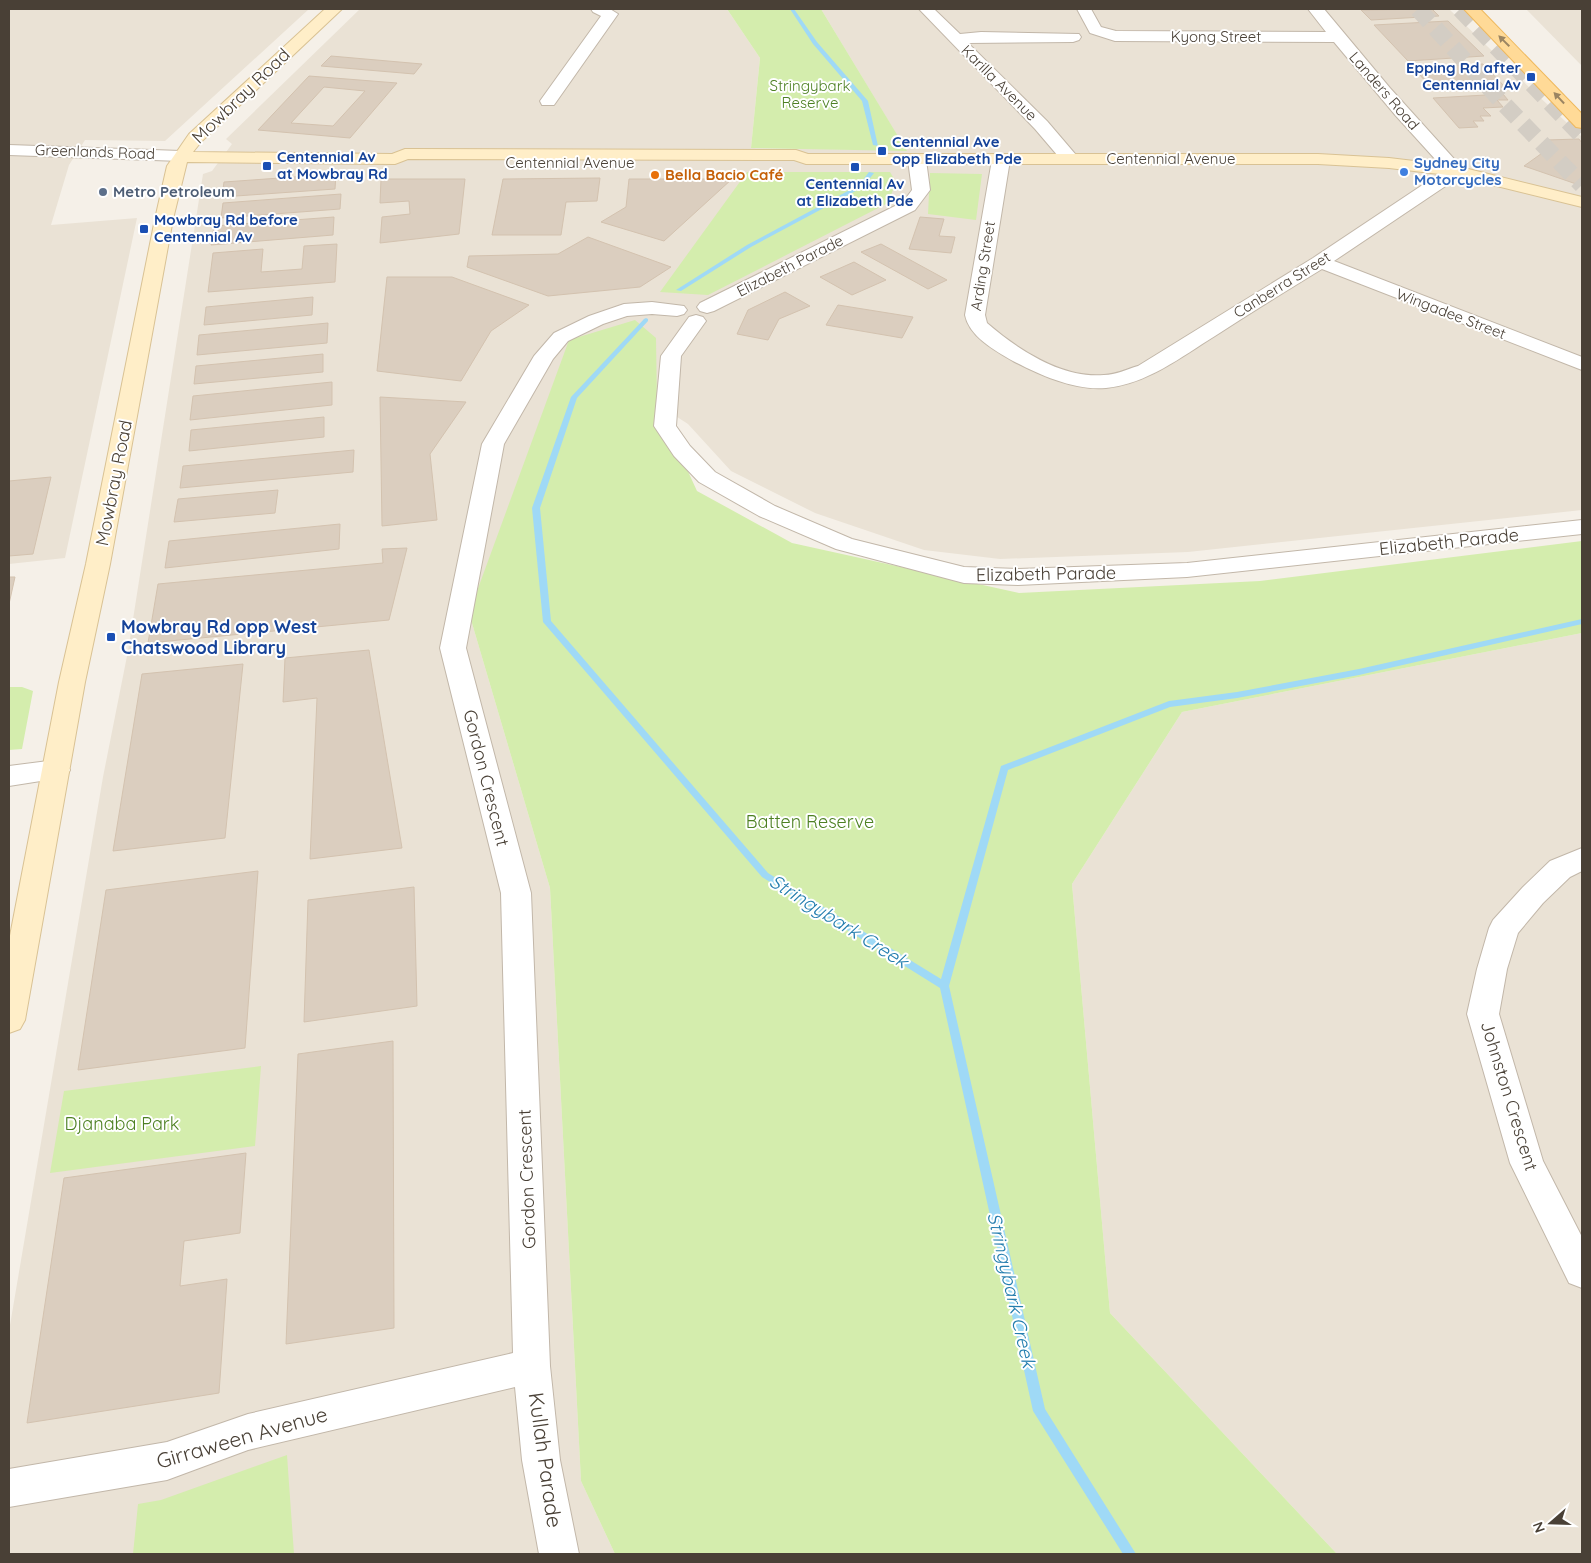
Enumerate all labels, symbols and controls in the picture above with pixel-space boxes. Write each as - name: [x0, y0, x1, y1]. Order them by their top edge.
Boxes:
- street label: Kyong Street: [1171, 27, 1261, 46]
- one-way arrow: [1498, 35, 1510, 47]
- street label: Karilla Avenue: [957, 41, 1041, 125]
- street label: Mowbray Road: [187, 43, 295, 148]
- street label: Landers Road: [1345, 48, 1424, 134]
- place label: Epping Rd after Centennial Av: [1406, 58, 1521, 94]
- marker: Epping Rd after Centennial Av: [1525, 71, 1537, 83]
- park label: Stringybark Reserve: [769, 76, 851, 112]
- one-way arrow: [1553, 93, 1565, 105]
- place label: Centennial Ave opp Elizabeth Pde: [892, 132, 1022, 168]
- street label: Greenlands Road: [35, 140, 155, 163]
- marker: Centennial Ave opp Elizabeth Pde: [876, 145, 888, 157]
- place label: Centennial Av at Mowbray Rd: [277, 147, 388, 183]
- street label: Centennial Avenue: [1107, 149, 1235, 168]
- street label: Centennial Avenue: [506, 153, 634, 172]
- place label: Sydney City Motorcycles: [1414, 153, 1502, 189]
- marker: Centennial Av at Mowbray Rd: [261, 160, 273, 172]
- marker: Centennial Av at Elizabeth Pde: [849, 161, 861, 173]
- place label: Bella Bacio Café: [665, 165, 783, 184]
- marker: Sydney City Motorcycles: [1398, 166, 1410, 178]
- marker: Bella Bacio Café: [649, 169, 661, 181]
- place label: Centennial Av at Elizabeth Pde: [796, 174, 914, 210]
- place label: Metro Petroleum: [113, 182, 235, 201]
- marker: Metro Petroleum: [97, 186, 109, 198]
- place label: Mowbray Rd before Centennial Av: [154, 210, 298, 246]
- street label: Arding Street: [966, 220, 999, 312]
- marker: Mowbray Rd before Centennial Av: [138, 223, 150, 235]
- street label: Elizabeth Parade: [733, 231, 846, 301]
- street label: Canberra Street: [1230, 247, 1334, 322]
- street label: Wingadee Street: [1394, 284, 1509, 343]
- street label: Mowbray Road: [90, 418, 137, 548]
- street label: Elizabeth Parade: [1378, 523, 1520, 560]
- street label: Elizabeth Parade: [976, 561, 1116, 586]
- place label: Mowbray Rd opp West Chatswood Library: [121, 615, 317, 659]
- marker: Mowbray Rd opp West Chatswood Library: [105, 631, 117, 643]
- street label: Gordon Crescent: [458, 707, 515, 849]
- park label: Batten Reserve: [746, 810, 874, 833]
- water label: Stringybark Creek: [765, 869, 914, 974]
- street label: Johnston Crescent: [1476, 1018, 1543, 1173]
- street label: Gordon Crescent: [513, 1109, 540, 1249]
- park label: Djanaba Park: [65, 1112, 179, 1135]
- water label: Stringybark Creek: [982, 1210, 1042, 1372]
- street label: Kullah Parade: [524, 1391, 568, 1529]
- street label: Girraween Avenue: [153, 1400, 330, 1474]
- north arrow: [1526, 1498, 1576, 1548]
- text: N: [1529, 1520, 1549, 1535]

